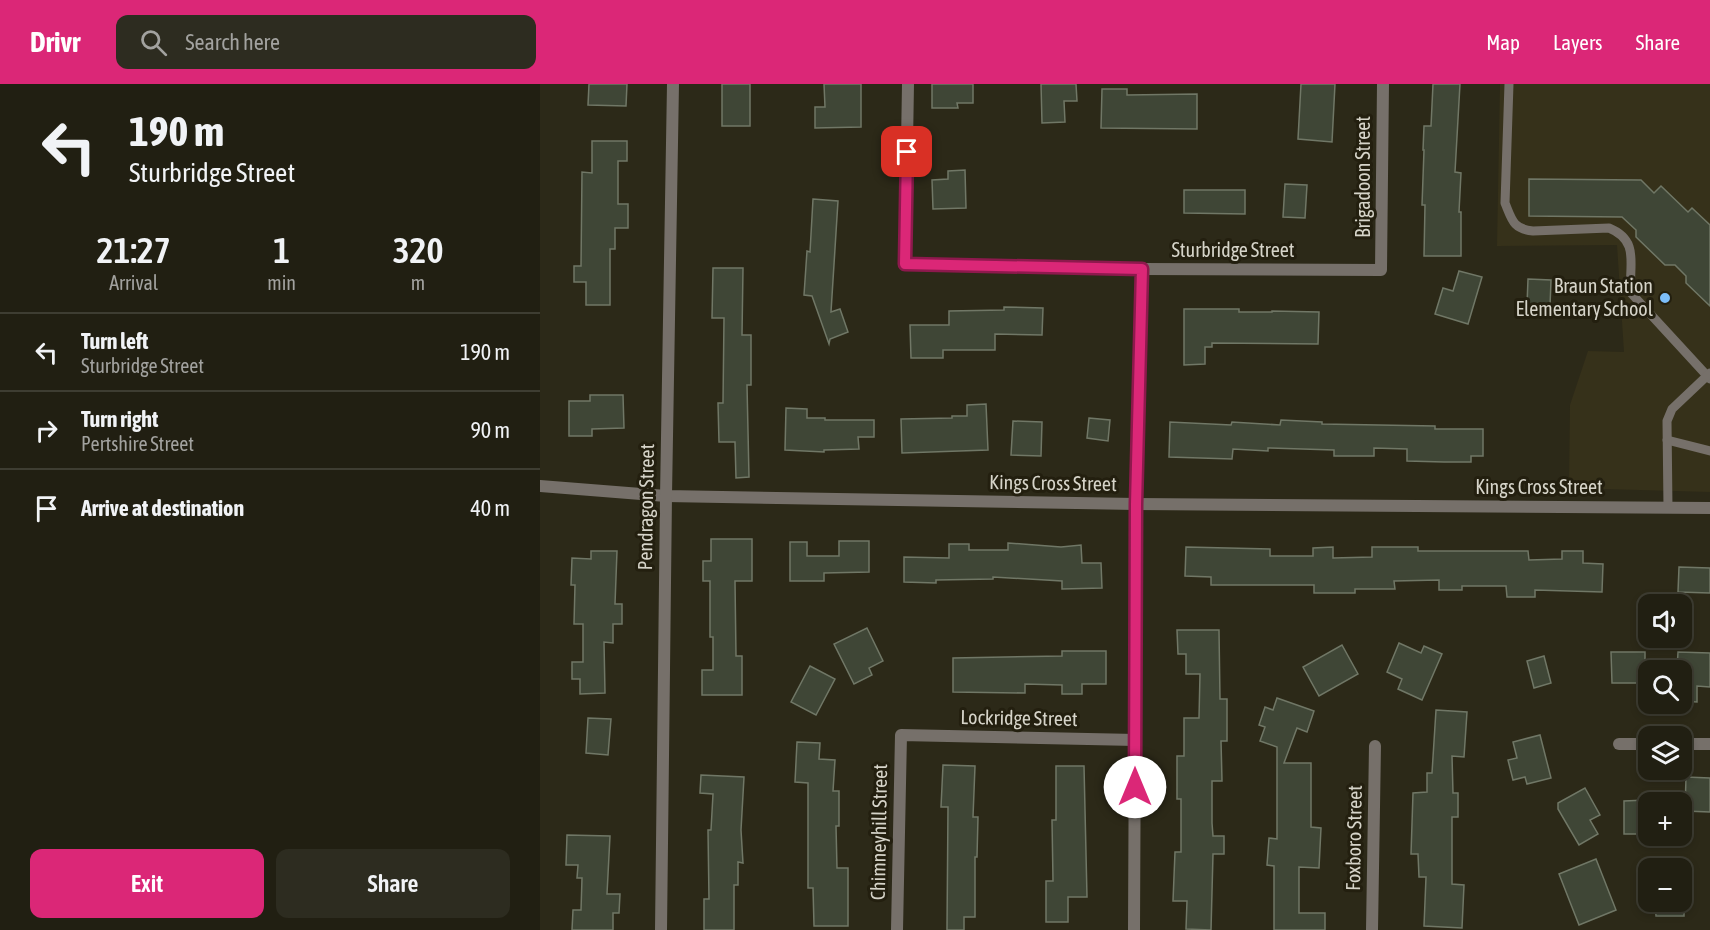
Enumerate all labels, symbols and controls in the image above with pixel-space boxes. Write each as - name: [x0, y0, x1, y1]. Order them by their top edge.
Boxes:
- search box: [116, 15, 536, 69]
- text: Drivr: [30, 26, 80, 58]
- icon: search: [137, 26, 170, 59]
- text: Search here: [185, 29, 280, 55]
- text: Map: [1486, 30, 1520, 54]
- text: Layers: [1553, 30, 1603, 54]
- text: Share: [1636, 30, 1680, 54]
- text: 190 m: [129, 107, 224, 155]
- icon: left: [30, 108, 108, 186]
- street label: Brigadoon Street: [1351, 116, 1374, 238]
- pin: [881, 126, 932, 177]
- icon: arrive: [890, 135, 923, 168]
- text: Sturbridge Street: [129, 157, 295, 188]
- text: 21:27: [97, 229, 171, 271]
- text: 1: [273, 229, 290, 271]
- text: 320: [393, 229, 443, 271]
- street label: Sturbridge Street: [1171, 238, 1295, 261]
- text: Arrival: [109, 271, 158, 294]
- text: min: [267, 271, 296, 294]
- text: m: [411, 271, 425, 294]
- place label: Braun Station Elementary School: [1516, 274, 1654, 320]
- marker: Braun Station Elementary School: [1658, 291, 1672, 305]
- text: Turn left: [81, 328, 148, 354]
- icon: left: [30, 336, 63, 369]
- text: 190 m: [460, 339, 510, 365]
- text: Sturbridge Street: [81, 354, 204, 377]
- text: Turn right: [81, 406, 158, 432]
- icon: right: [30, 414, 63, 447]
- text: 90 m: [470, 417, 510, 443]
- text: Pertshire Street: [81, 432, 194, 455]
- street label: Pendragon Street: [633, 443, 658, 570]
- street label: Kings Cross Street: [989, 470, 1117, 495]
- street label: Kings Cross Street: [1475, 475, 1603, 498]
- icon: arrive: [30, 492, 63, 525]
- text: Arrive at destination: [81, 495, 244, 521]
- text: 40 m: [470, 495, 510, 521]
- map controls: [1638, 594, 1692, 912]
- button: sound: [1638, 594, 1692, 648]
- button: search: [1638, 660, 1692, 714]
- street label: Lockridge Street: [960, 705, 1078, 730]
- button: layers: [1638, 726, 1692, 780]
- position arrow: [1103, 755, 1167, 819]
- street label: Chimneyhill Street: [866, 764, 891, 900]
- street label: Foxboro Street: [1341, 785, 1366, 891]
- button: +: [1638, 792, 1692, 846]
- button: Exit: [30, 849, 264, 918]
- button: Share: [276, 849, 510, 918]
- button: −: [1638, 858, 1692, 912]

